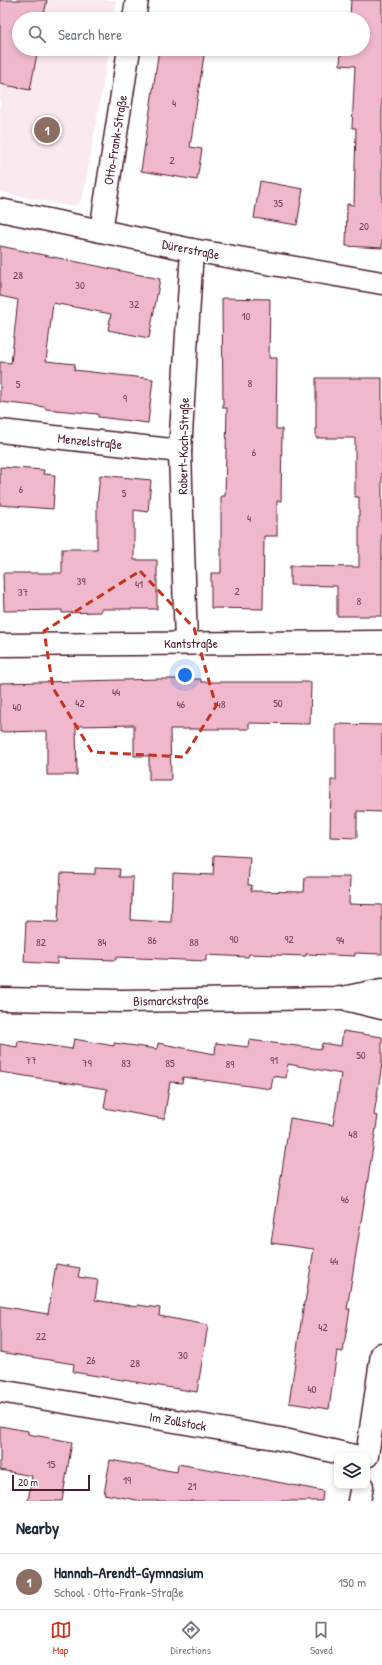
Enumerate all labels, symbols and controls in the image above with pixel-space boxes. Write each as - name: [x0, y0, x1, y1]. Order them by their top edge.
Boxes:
- search box: [12, 12, 370, 56]
- icon: search: [26, 23, 48, 45]
- text: Search here: [58, 24, 122, 45]
- street label: Otto-Frank-Straße: [99, 94, 131, 186]
- house number: 4: [172, 96, 176, 110]
- pin: 1: [34, 115, 60, 145]
- house number: 2: [169, 153, 175, 167]
- house number: 35: [273, 196, 283, 210]
- house number: 20: [359, 219, 369, 233]
- street label: Dürerstraße: [161, 235, 221, 263]
- house number: 28: [13, 268, 23, 282]
- house number: 30: [75, 278, 85, 292]
- house number: 32: [129, 297, 139, 311]
- house number: 10: [242, 309, 251, 323]
- house number: 8: [248, 376, 253, 390]
- house number: 5: [16, 377, 21, 391]
- house number: 9: [123, 391, 127, 405]
- street label: Robert-Koch-Straße: [173, 397, 193, 495]
- street label: Menzelstraße: [57, 429, 123, 453]
- house number: 6: [252, 445, 257, 459]
- house number: 6: [19, 482, 24, 496]
- house number: 5: [122, 486, 127, 500]
- house number: 4: [247, 511, 251, 525]
- house number: 39: [77, 574, 85, 588]
- house number: 41: [135, 577, 143, 591]
- house number: 2: [234, 584, 240, 598]
- house number: 37: [18, 585, 28, 599]
- house number: 8: [357, 594, 362, 608]
- street label: Kantstraße: [164, 634, 218, 652]
- your location: [175, 665, 195, 685]
- house number: 44: [112, 685, 120, 699]
- house number: 42: [75, 696, 85, 710]
- house number: 50: [273, 696, 283, 710]
- house number: 46: [177, 697, 186, 711]
- house number: 48: [217, 697, 226, 711]
- house number: 40: [12, 700, 22, 714]
- house number: 90: [230, 932, 239, 946]
- house number: 92: [284, 932, 294, 946]
- house number: 86: [147, 933, 157, 947]
- house number: 94: [336, 933, 344, 947]
- house number: 82: [36, 935, 46, 949]
- house number: 84: [98, 935, 106, 949]
- house number: 88: [189, 935, 199, 949]
- street label: Bismarckstraße: [133, 990, 209, 1010]
- house number: 50: [356, 1048, 366, 1062]
- house number: 77: [26, 1053, 36, 1067]
- house number: 91: [270, 1053, 278, 1067]
- house number: 79: [82, 1056, 92, 1070]
- house number: 83: [121, 1056, 131, 1070]
- house number: 85: [165, 1056, 175, 1070]
- house number: 89: [226, 1057, 234, 1071]
- house number: 48: [349, 1127, 358, 1141]
- house number: 46: [341, 1192, 350, 1206]
- house number: 44: [330, 1254, 338, 1268]
- house number: 42: [318, 1320, 328, 1334]
- house number: 22: [36, 1329, 46, 1343]
- house number: 30: [178, 1348, 188, 1362]
- house number: 26: [86, 1353, 96, 1367]
- house number: 28: [130, 1356, 140, 1370]
- house number: 40: [307, 1382, 317, 1396]
- street label: Im Zollstock: [148, 1407, 208, 1435]
- map controls: [334, 1453, 370, 1489]
- button: layers: [334, 1453, 370, 1489]
- house number: 15: [47, 1457, 56, 1471]
- scale bar: [12, 1473, 90, 1492]
- house number: 19: [123, 1473, 131, 1487]
- text: 20 m: [18, 1475, 38, 1489]
- house number: 21: [187, 1479, 197, 1493]
- text: Nearby: [16, 1516, 59, 1539]
- text: Hannah-Arendt-Gymnasium: [54, 1562, 203, 1583]
- text: 1: [27, 1573, 31, 1591]
- text: 150 m: [338, 1573, 366, 1591]
- text: School · Otto-Frank-Straße: [54, 1583, 184, 1601]
- tab: Map: [50, 1619, 72, 1657]
- tab: Directions: [171, 1619, 211, 1657]
- tab: Saved: [310, 1619, 332, 1657]

